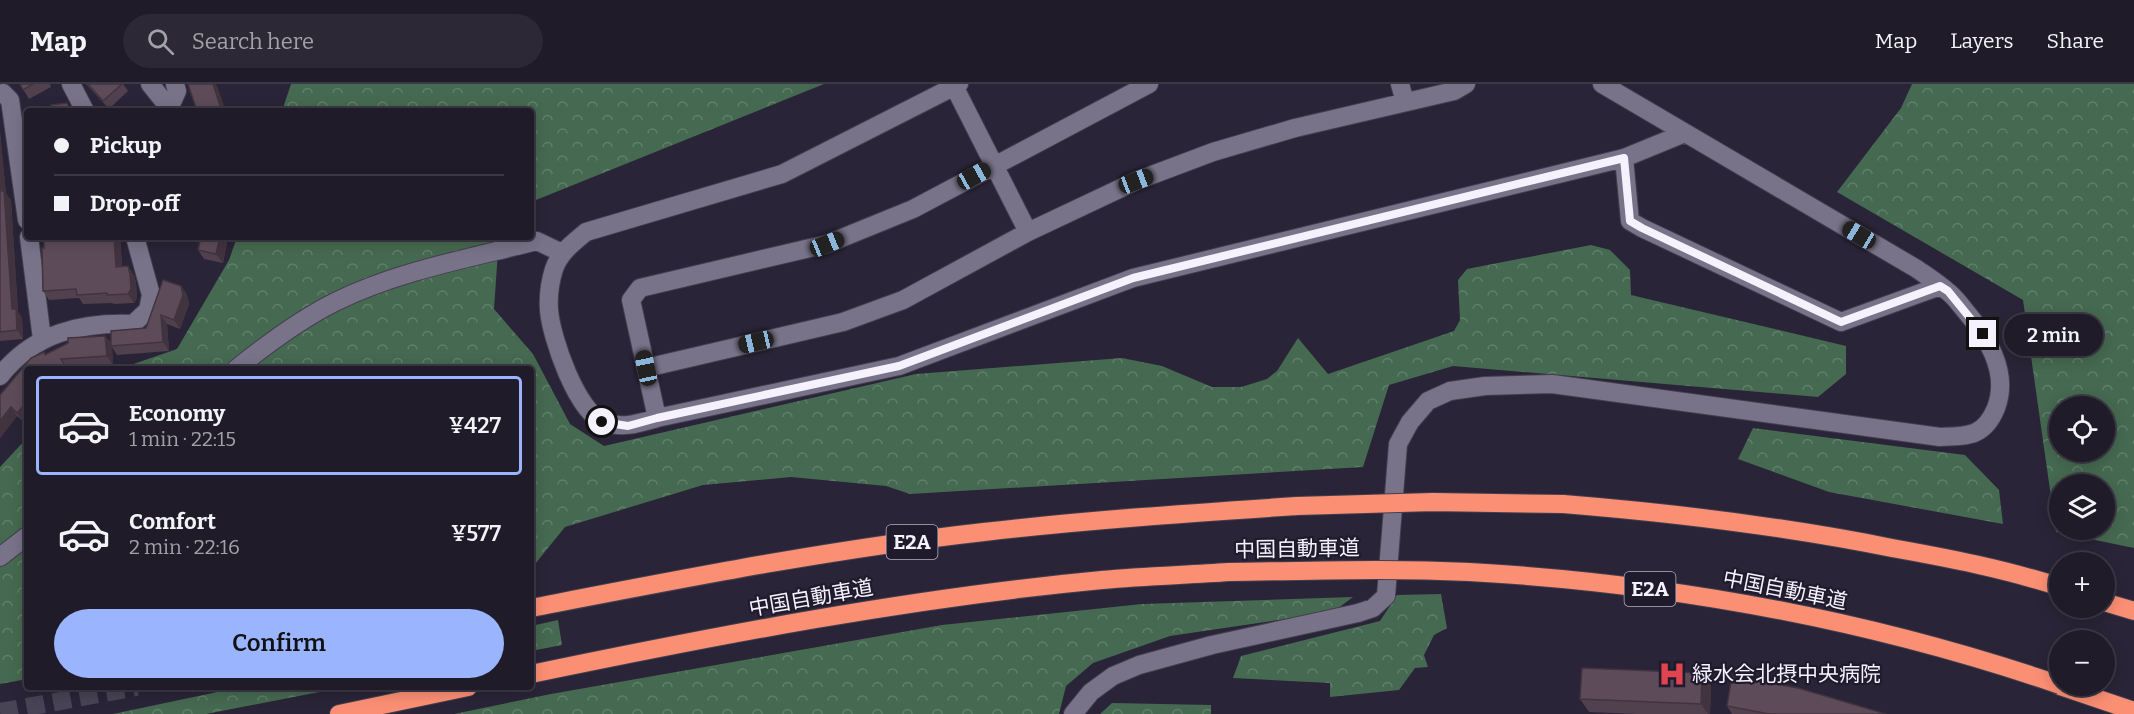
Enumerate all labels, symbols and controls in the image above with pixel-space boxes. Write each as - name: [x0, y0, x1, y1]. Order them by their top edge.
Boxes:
- search box: [123, 14, 543, 68]
- text: Map: [30, 25, 87, 58]
- icon: search: [144, 25, 177, 58]
- text: Search here: [192, 28, 314, 55]
- text: Map: [1875, 28, 1917, 54]
- text: Layers: [1950, 28, 2014, 54]
- text: Share: [2047, 28, 2104, 54]
- text: Pickup: [90, 132, 162, 159]
- car: [954, 159, 994, 193]
- car: [1116, 166, 1156, 196]
- text: Drop-off: [90, 190, 180, 217]
- car: [1839, 218, 1879, 252]
- car: [807, 229, 847, 259]
- callout: 2 min: [2004, 313, 2103, 355]
- route end: [1969, 320, 1996, 347]
- text: 2 min: [2027, 323, 2080, 347]
- car: [736, 329, 776, 355]
- car: [633, 349, 659, 387]
- map controls: [2049, 396, 2115, 696]
- button: locate: [2049, 396, 2115, 462]
- icon: car: [57, 399, 111, 453]
- text: Economy: [129, 400, 225, 427]
- route start: [588, 408, 615, 435]
- text: ¥427: [449, 412, 501, 439]
- text: 1 min · 22:15: [129, 427, 236, 451]
- button: layers: [2049, 474, 2115, 540]
- icon: car: [57, 507, 111, 561]
- text: Comfort: [129, 508, 216, 535]
- text: ¥577: [451, 520, 501, 547]
- road number: E2A: [886, 525, 938, 559]
- text: 2 min · 22:16: [129, 535, 240, 559]
- street label: 中国自動車道: [1234, 535, 1360, 563]
- button: +: [2049, 552, 2115, 618]
- street label: 中国自動車道: [1721, 565, 1849, 615]
- road number: E2A: [1624, 572, 1676, 606]
- street label: 中国自動車道: [747, 574, 875, 622]
- button: Confirm: [54, 609, 504, 678]
- button: −: [2049, 630, 2115, 696]
- hospital icon: 緑水会北摂中央病院: [1657, 659, 1687, 689]
- place label: 緑水会北摂中央病院: [1692, 661, 1881, 687]

